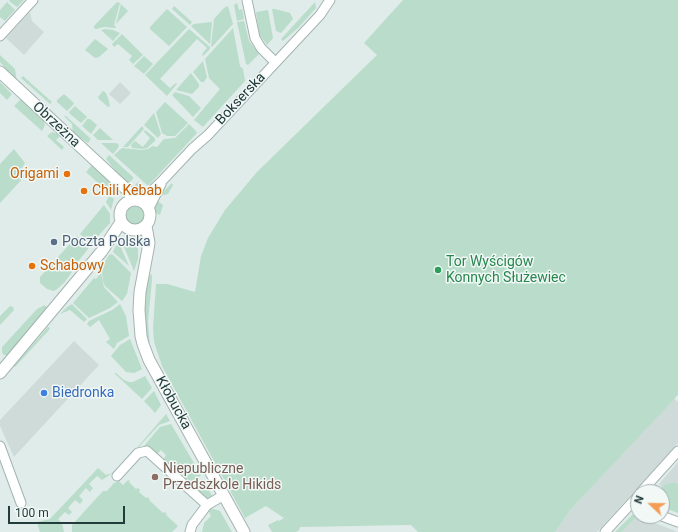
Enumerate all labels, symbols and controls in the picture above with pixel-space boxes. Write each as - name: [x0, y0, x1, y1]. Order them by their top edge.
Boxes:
- street label: Bokserska: [213, 69, 269, 129]
- street label: Obrzeżna: [29, 99, 83, 151]
- place label: Origami: [10, 166, 59, 182]
- marker: Origami: [62, 169, 72, 179]
- place label: Chili Kebab: [92, 183, 162, 199]
- marker: Chili Kebab: [79, 186, 89, 196]
- place label: Poczta Polska: [62, 234, 151, 250]
- marker: Poczta Polska: [49, 237, 59, 247]
- place label: Tor Wyścigów Konnych Służewiec: [446, 254, 566, 286]
- place label: Schabowy: [40, 258, 104, 274]
- marker: Schabowy: [27, 261, 37, 271]
- marker: Tor Wyścigów Konnych Służewiec: [433, 265, 443, 275]
- street label: Kłobucka: [152, 373, 194, 433]
- place label: Biedronka: [52, 385, 114, 401]
- marker: Biedronka: [39, 388, 49, 398]
- place label: Niepubliczne Przedszkole Hikids: [163, 461, 281, 494]
- marker: Niepubliczne Przedszkole Hikids: [150, 472, 160, 482]
- north arrow: [630, 484, 670, 524]
- text: N: [632, 494, 647, 506]
- scale bar: [10, 498, 127, 524]
- text: 100 m: [15, 506, 49, 520]

